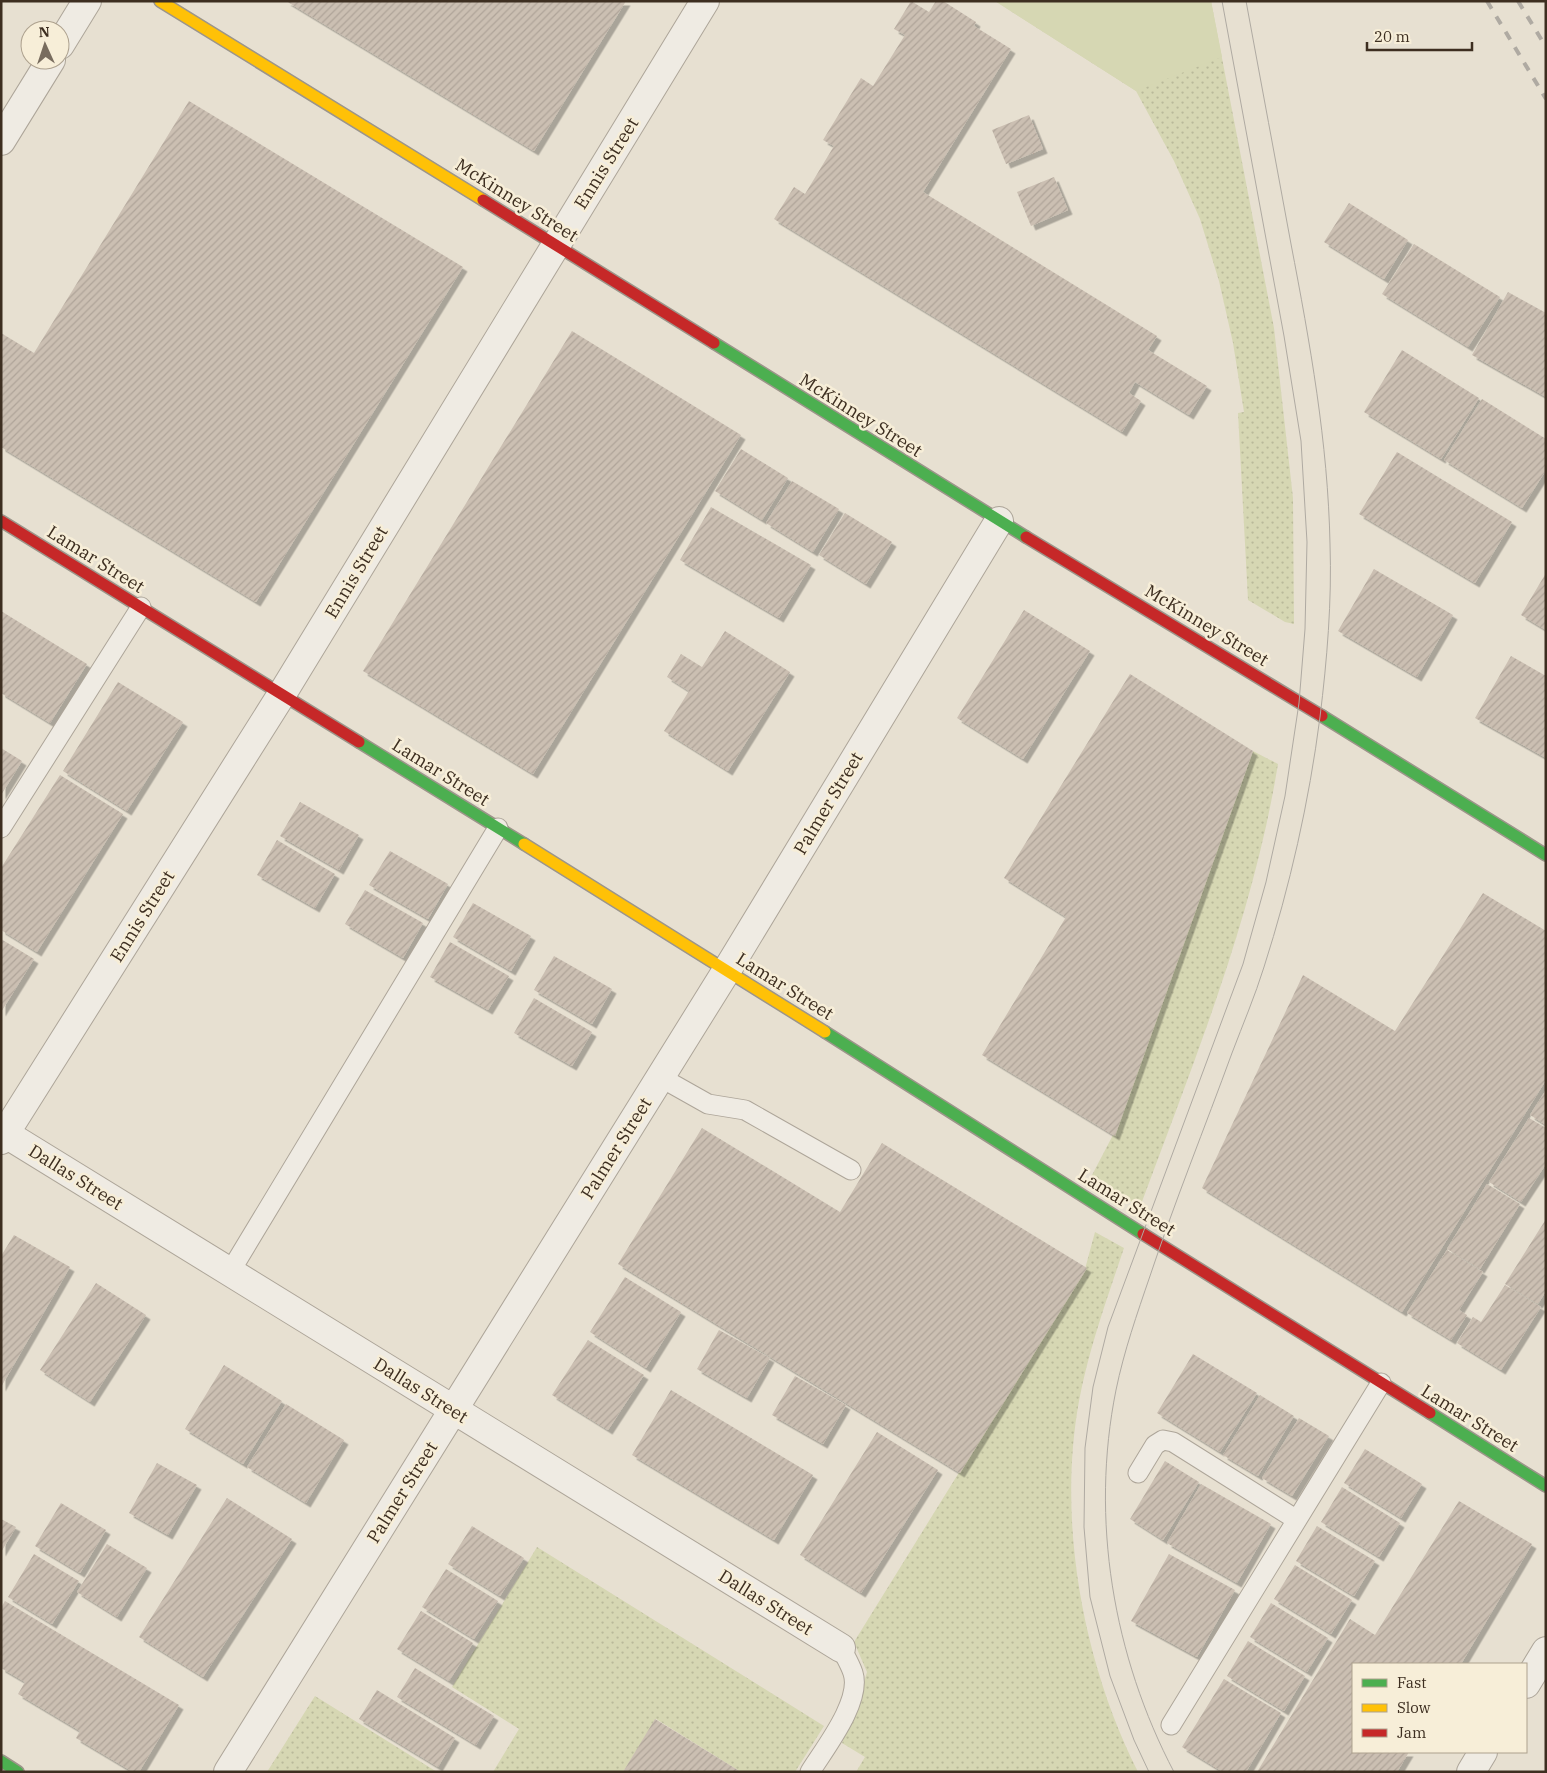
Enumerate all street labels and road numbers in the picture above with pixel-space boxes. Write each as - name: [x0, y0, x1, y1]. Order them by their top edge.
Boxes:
- street label: Ennis Street: [569, 113, 643, 213]
- street label: McKinney Street: [451, 153, 583, 247]
- street label: McKinney Street: [795, 368, 927, 462]
- street label: Lamar Street: [43, 520, 149, 598]
- street label: Ennis Street: [319, 522, 393, 622]
- street label: McKinney Street: [1141, 579, 1273, 671]
- street label: Lamar Street: [388, 733, 494, 811]
- street label: Palmer Street: [788, 747, 868, 859]
- street label: Ennis Street: [105, 866, 179, 966]
- street label: Lamar Street: [732, 947, 838, 1025]
- street label: Palmer Street: [576, 1093, 656, 1203]
- street label: Dallas Street: [25, 1139, 127, 1215]
- street label: Lamar Street: [1074, 1163, 1180, 1241]
- street label: Dallas Street: [370, 1352, 472, 1428]
- street label: Lamar Street: [1417, 1379, 1523, 1457]
- street label: Palmer Street: [362, 1437, 442, 1547]
- street label: Dallas Street: [715, 1564, 817, 1640]

